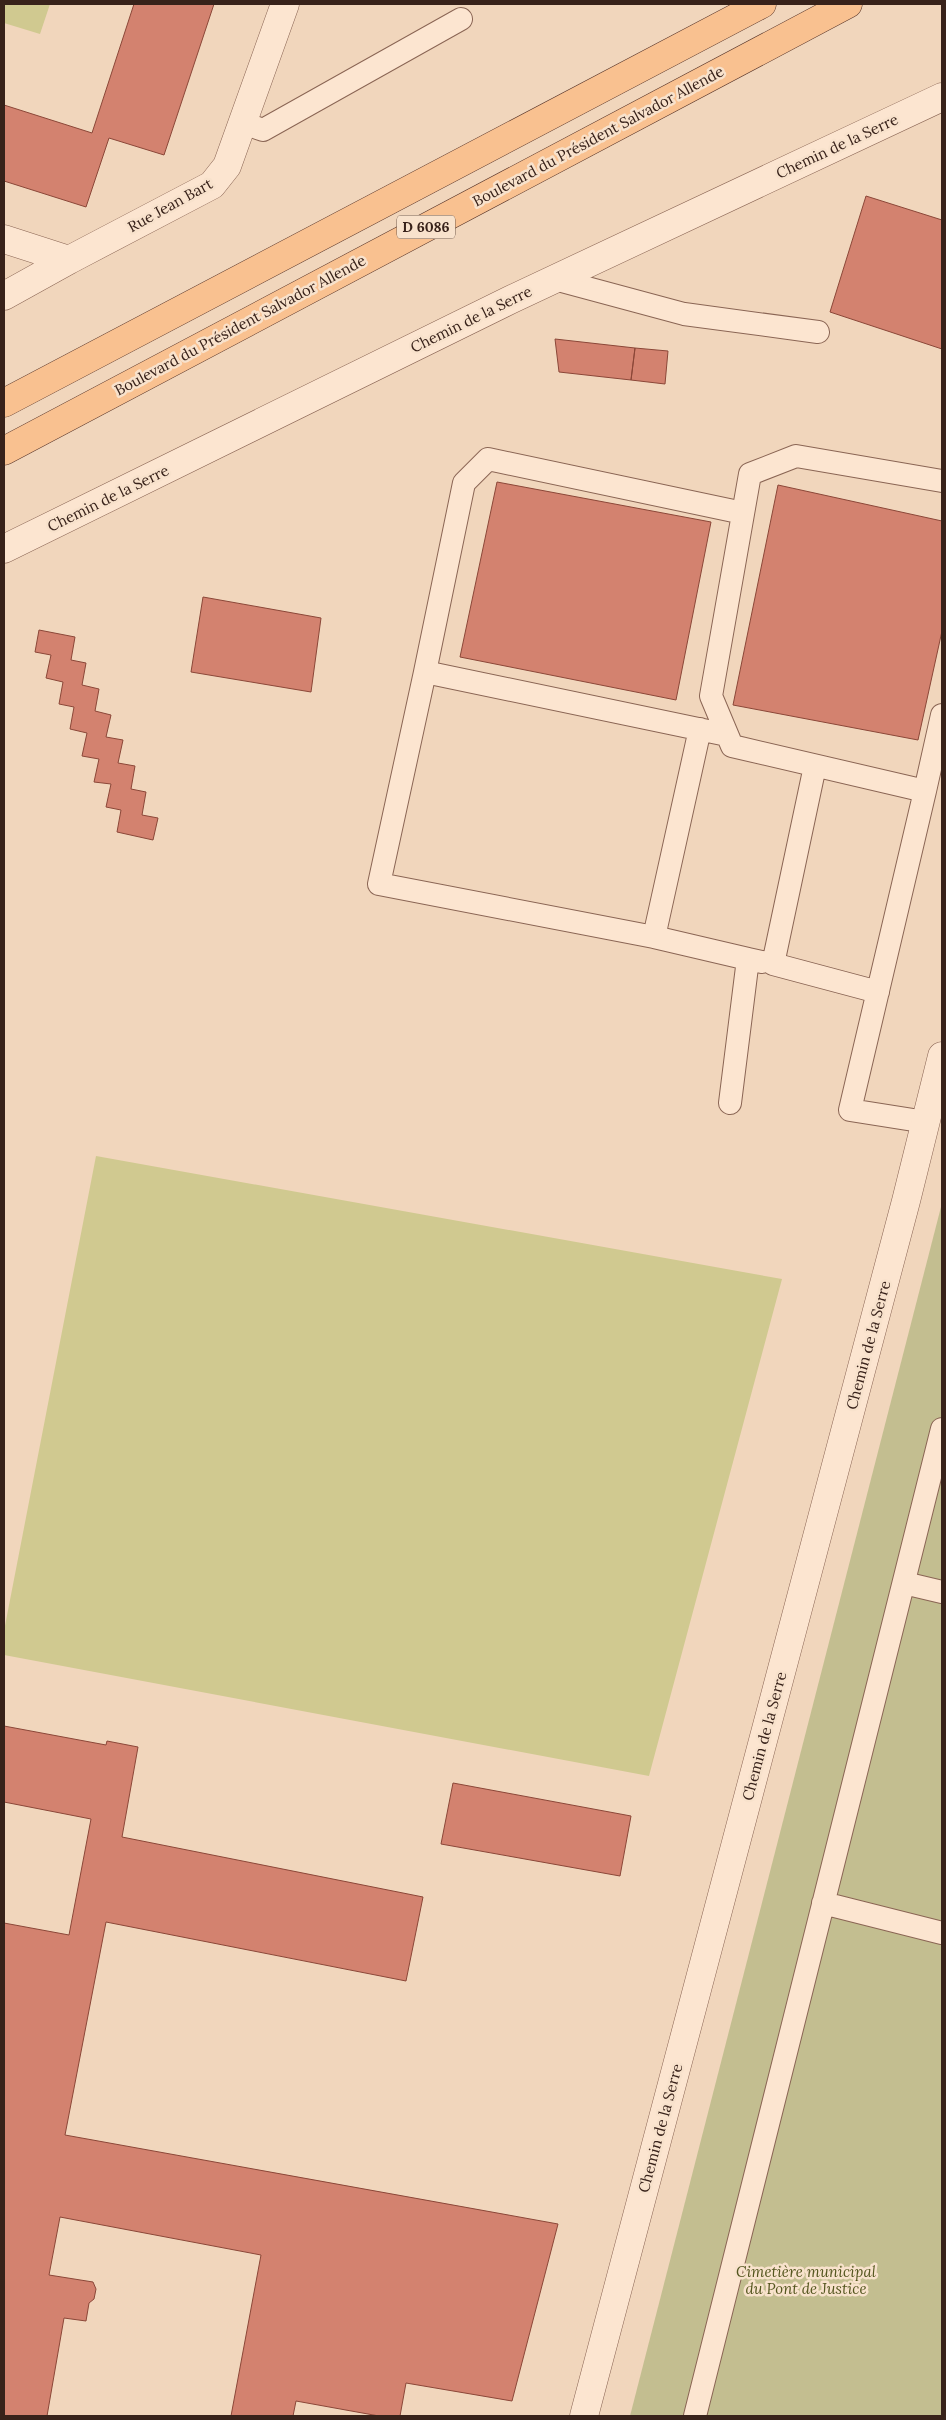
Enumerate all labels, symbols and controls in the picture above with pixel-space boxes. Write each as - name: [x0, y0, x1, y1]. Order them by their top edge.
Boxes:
- street label: Boulevard du Président Salvador Allende: [469, 62, 727, 210]
- street label: Chemin de la Serre: [773, 109, 901, 183]
- street label: Rue Jean Bart: [124, 174, 216, 236]
- road number: D 6086: [397, 216, 455, 238]
- street label: Boulevard du Président Salvador Allende: [111, 251, 369, 399]
- street label: Chemin de la Serre: [407, 281, 535, 357]
- street label: Chemin de la Serre: [44, 460, 172, 536]
- street label: Chemin de la Serre: [842, 1278, 894, 1412]
- street label: Chemin de la Serre: [738, 1669, 790, 1803]
- street label: Chemin de la Serre: [634, 2061, 686, 2195]
- park label: Cimetière municipal du Pont de Justice: [736, 2262, 877, 2298]

